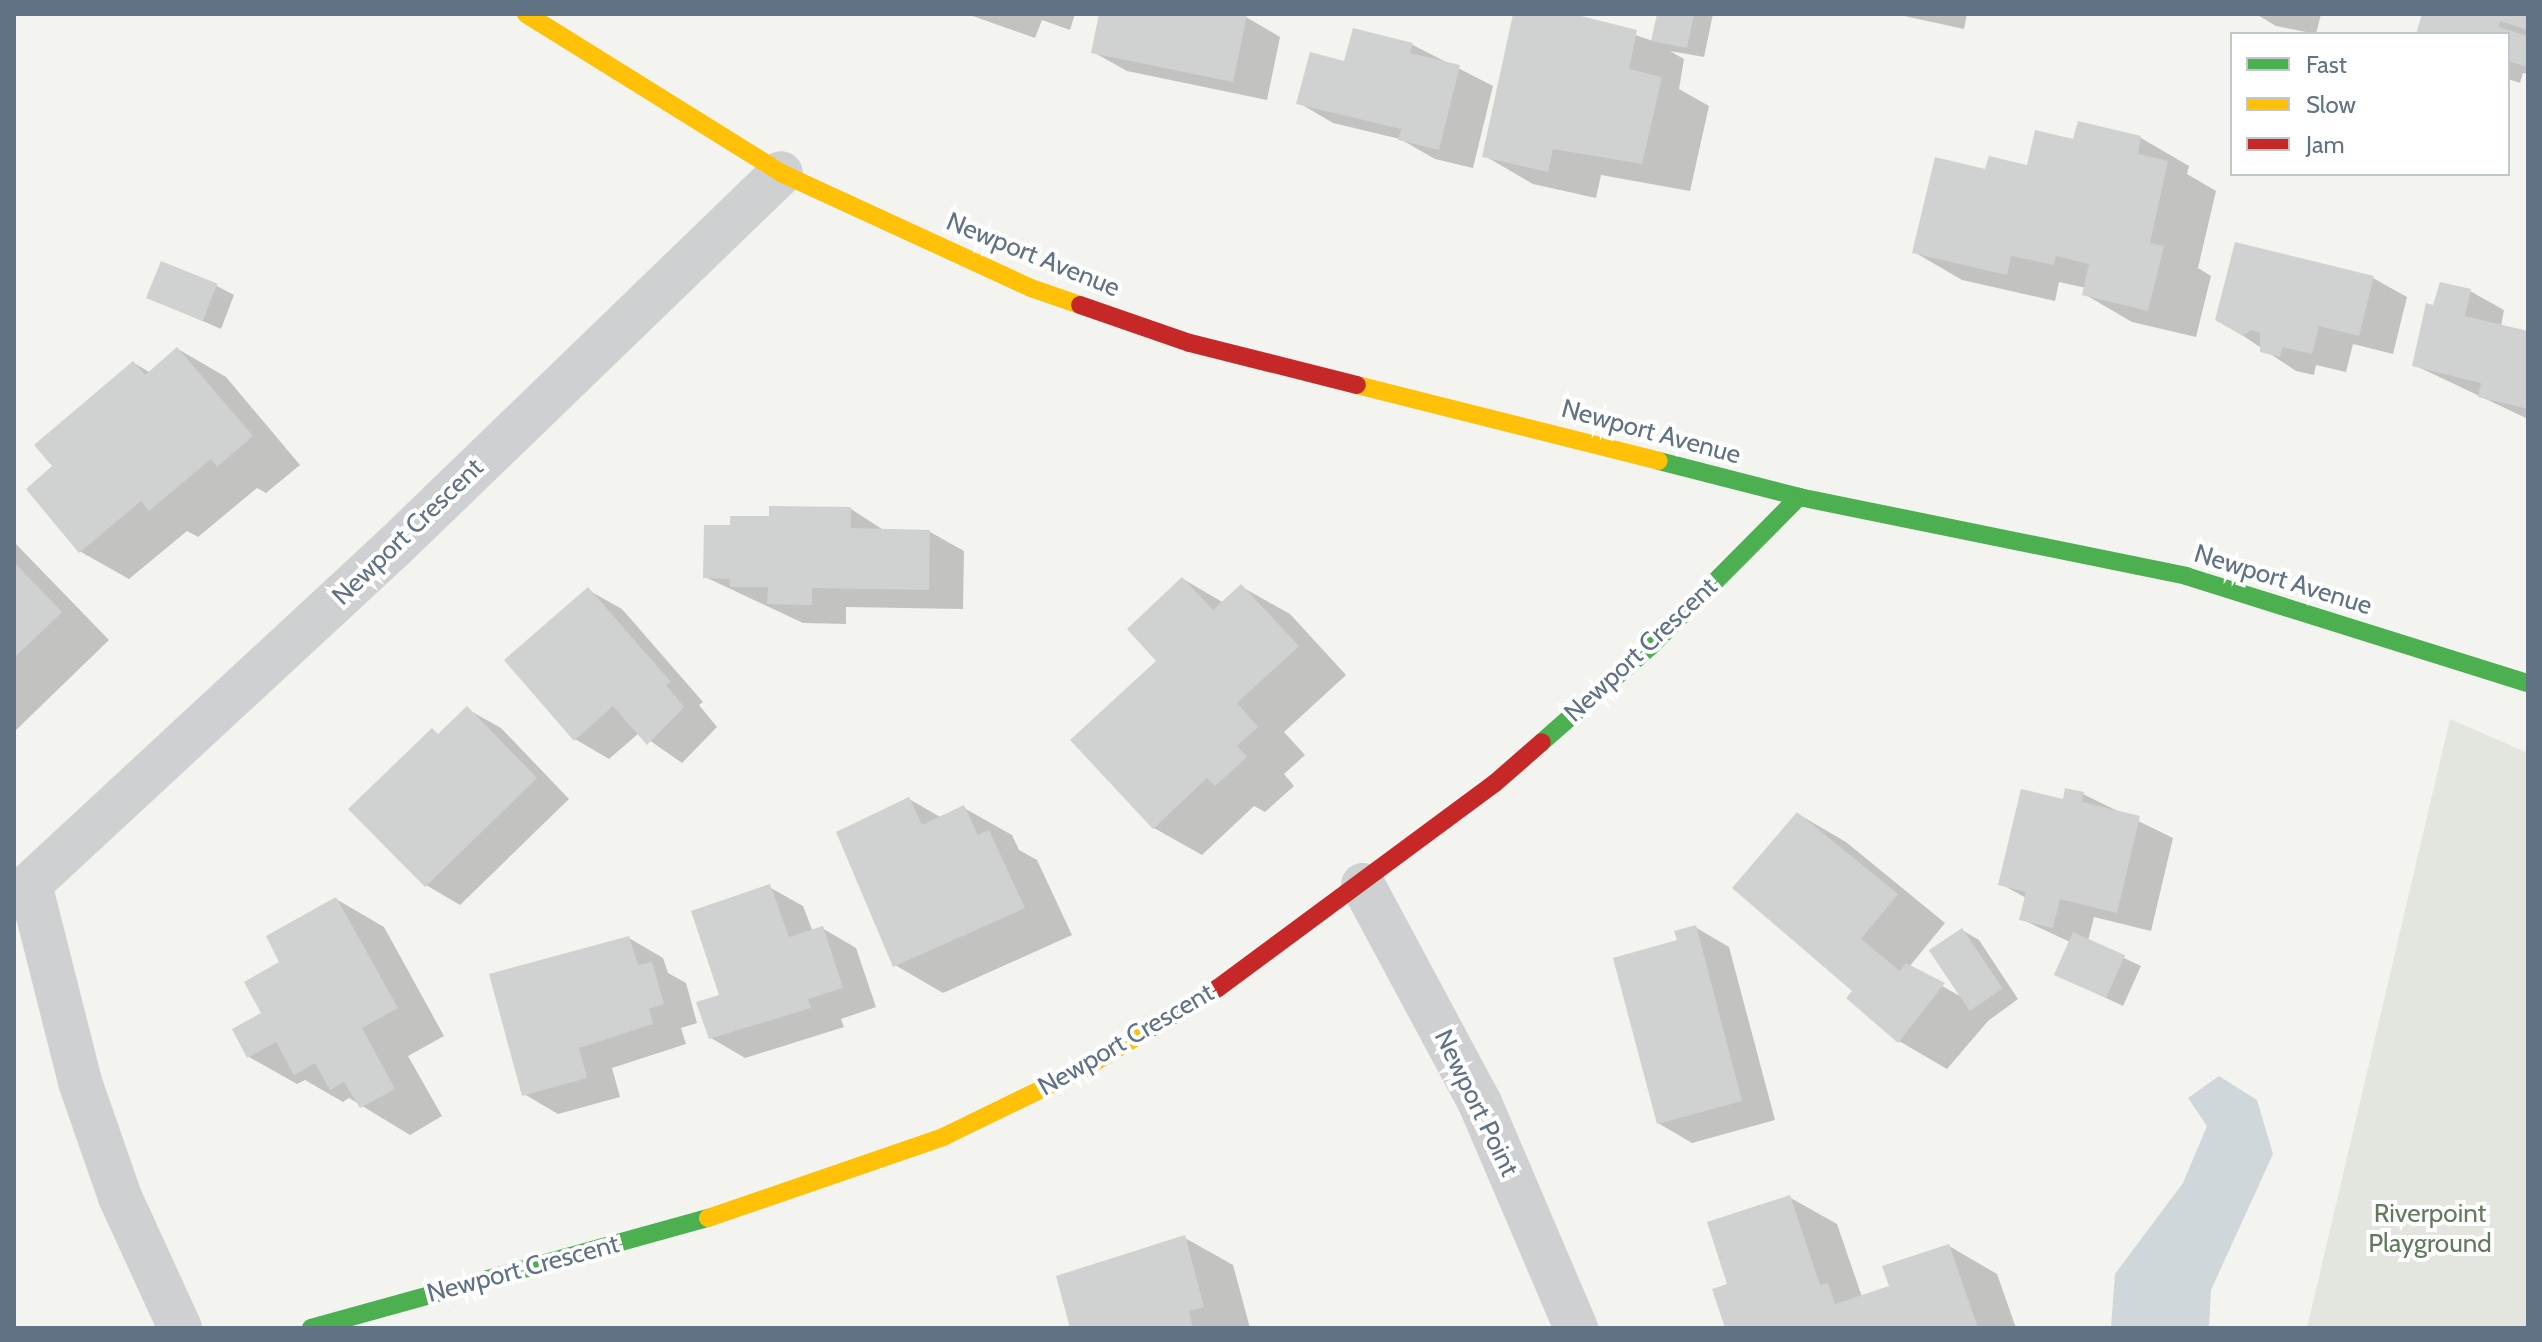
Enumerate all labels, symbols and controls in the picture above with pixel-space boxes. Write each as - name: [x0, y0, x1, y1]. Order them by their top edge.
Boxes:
- legend: [2230, 32, 2510, 176]
- text: Fast: [2306, 50, 2347, 79]
- text: Slow: [2306, 90, 2356, 119]
- text: Jam: [2306, 130, 2344, 159]
- street label: Newport Avenue: [942, 206, 1124, 304]
- street label: Newport Avenue: [1558, 393, 1744, 471]
- street label: Newport Crescent: [326, 452, 490, 612]
- street label: Newport Avenue: [2190, 538, 2376, 622]
- street label: Newport Crescent: [1558, 571, 1724, 729]
- street label: Newport Crescent: [1033, 977, 1219, 1103]
- street label: Newport Point: [1427, 1025, 1525, 1181]
- park label: Riverpoint Playground: [2368, 1198, 2492, 1260]
- street label: Newport Crescent: [424, 1228, 622, 1310]

